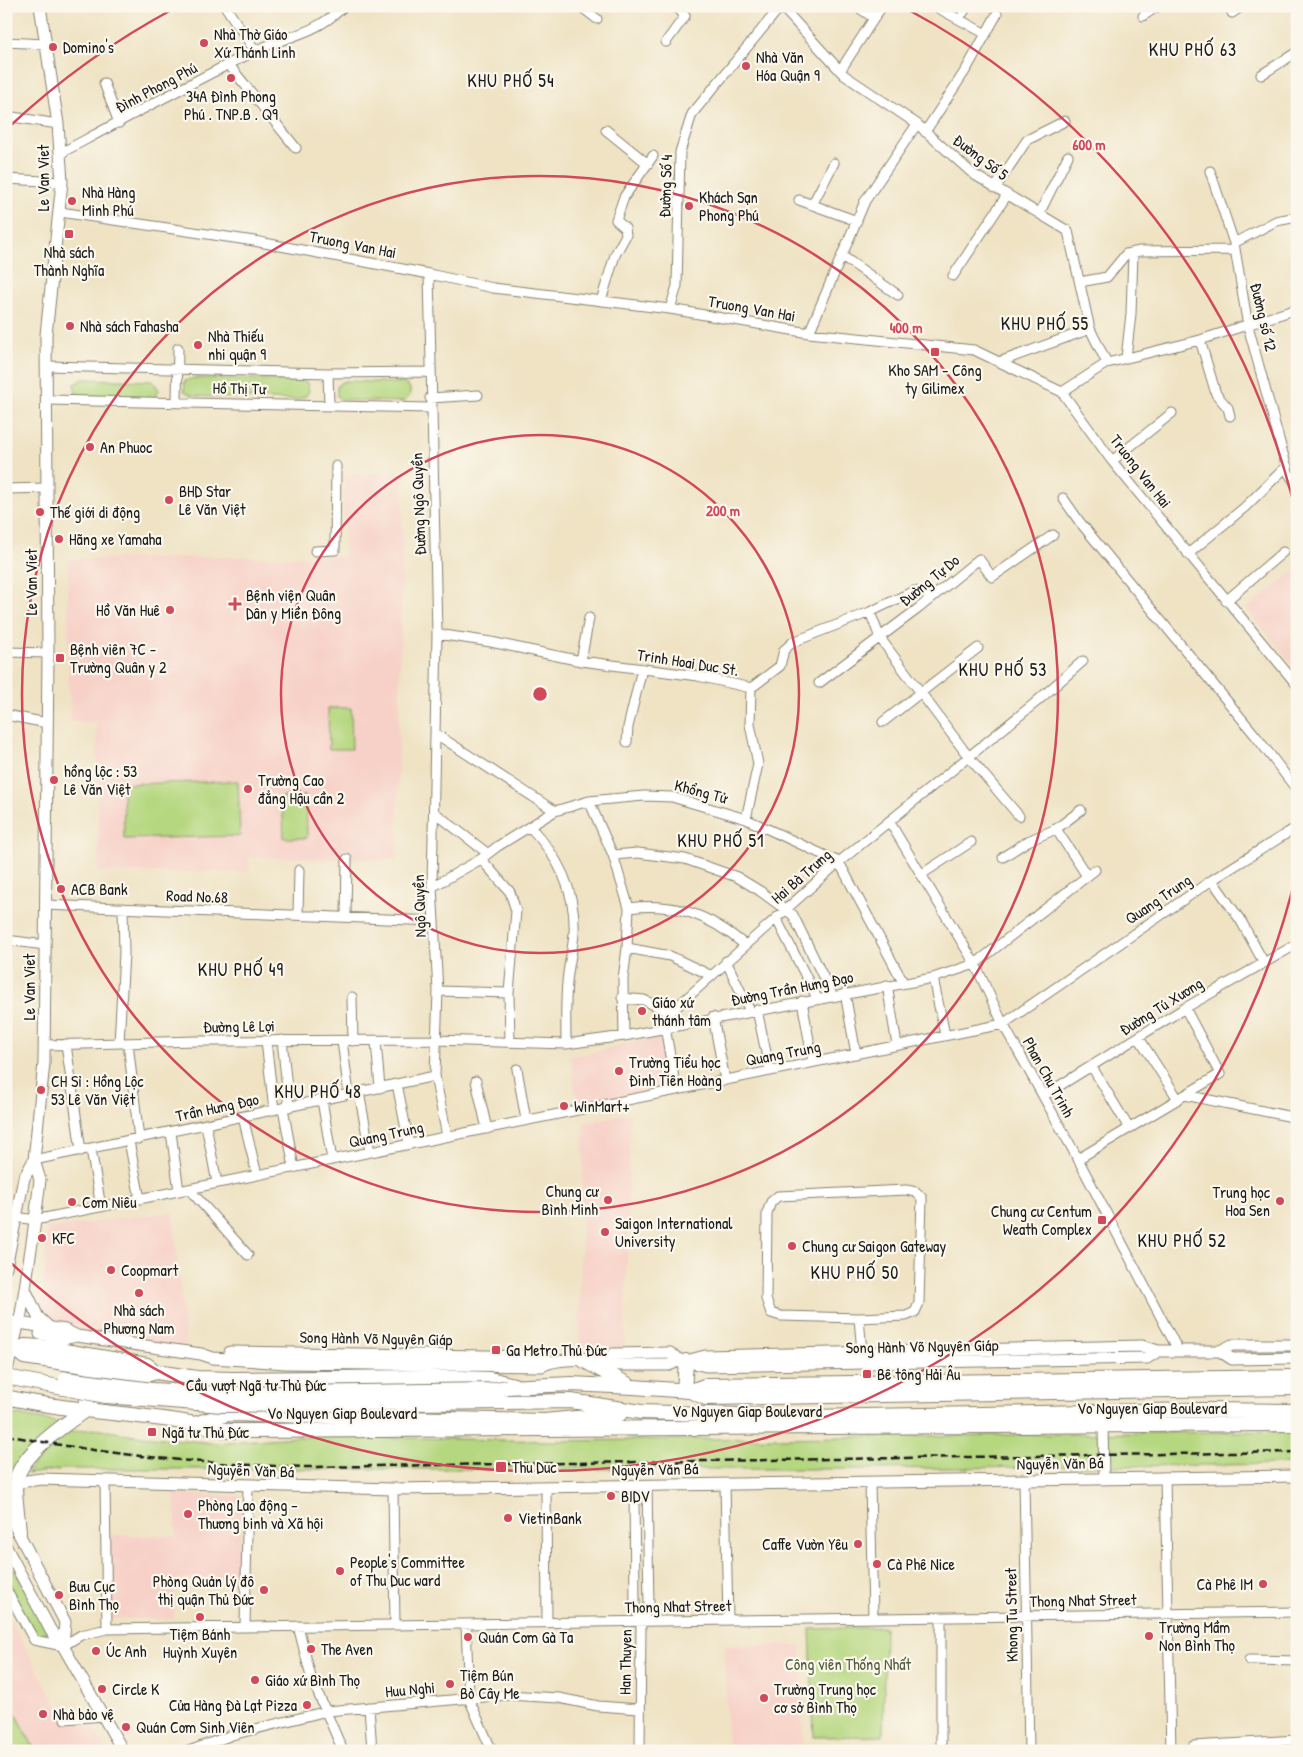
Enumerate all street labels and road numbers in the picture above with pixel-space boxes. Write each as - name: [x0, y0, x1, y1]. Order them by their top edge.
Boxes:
- street label: Đình Phong Phú: [111, 56, 201, 118]
- street label: Đường Số 5: [949, 129, 1013, 185]
- street label: Le Van Viet: [32, 144, 54, 211]
- street label: Đường Số 4: [653, 154, 677, 218]
- street label: Truong Van Hai: [308, 225, 398, 263]
- street label: Đường số 12: [1245, 281, 1283, 354]
- street label: Truong Van Hai: [707, 290, 797, 326]
- street label: Hồ Thị Tư: [212, 377, 267, 399]
- street label: Truong Van Hai: [1105, 430, 1177, 512]
- street label: Đường Ngô Quyền: [405, 452, 431, 556]
- street label: Le Van Viet: [20, 548, 42, 615]
- street label: Đường Tự Do: [894, 549, 964, 611]
- street label: Trinh Hoai Duc St.: [636, 643, 740, 681]
- street label: Khổng Tử: [672, 773, 731, 809]
- street label: Hai Bà Trưng: [766, 844, 836, 908]
- street label: Quang Trung: [1121, 869, 1195, 929]
- street label: Ngô Quyền: [407, 874, 431, 938]
- street label: Road No.68: [166, 884, 228, 908]
- street label: Le Van Viet: [18, 953, 40, 1020]
- street label: Đường Trần Hưng Đạo: [729, 965, 855, 1011]
- street label: Đường Tú Xương: [1115, 972, 1207, 1040]
- street label: Đường Lê Lợi: [203, 1014, 275, 1038]
- street label: Phan Chu Trinh: [1018, 1033, 1080, 1121]
- street label: Quang Trung: [744, 1035, 822, 1071]
- street label: Trần Hưng Đạo: [173, 1087, 261, 1127]
- street label: Quang Trung: [347, 1115, 425, 1153]
- street label: Song Hành Võ Nguyên Giáp: [299, 1326, 453, 1350]
- street label: Song Hành Võ Nguyên Giáp: [845, 1334, 999, 1358]
- street label: Cầu vượt Ngã tư Thủ Đức: [186, 1374, 327, 1396]
- street label: Vo Nguyen Giap Boulevard: [1077, 1397, 1227, 1419]
- street label: Vo Nguyen Giap Boulevard: [672, 1400, 822, 1422]
- street label: Vo Nguyen Giap Boulevard: [267, 1402, 417, 1424]
- street label: Nguyễn Văn Bá: [1016, 1451, 1104, 1475]
- street label: Nguyễn Văn Bá: [207, 1457, 295, 1483]
- street label: Nguyễn Văn Bá: [611, 1457, 699, 1481]
- street label: Khong Tu Street: [999, 1567, 1023, 1662]
- street label: Thong Nhat Street: [1030, 1588, 1137, 1612]
- street label: Thong Nhat Street: [625, 1594, 732, 1618]
- street label: Han Thuyen: [613, 1629, 637, 1695]
- street label: Huu Nghi: [384, 1676, 436, 1702]

